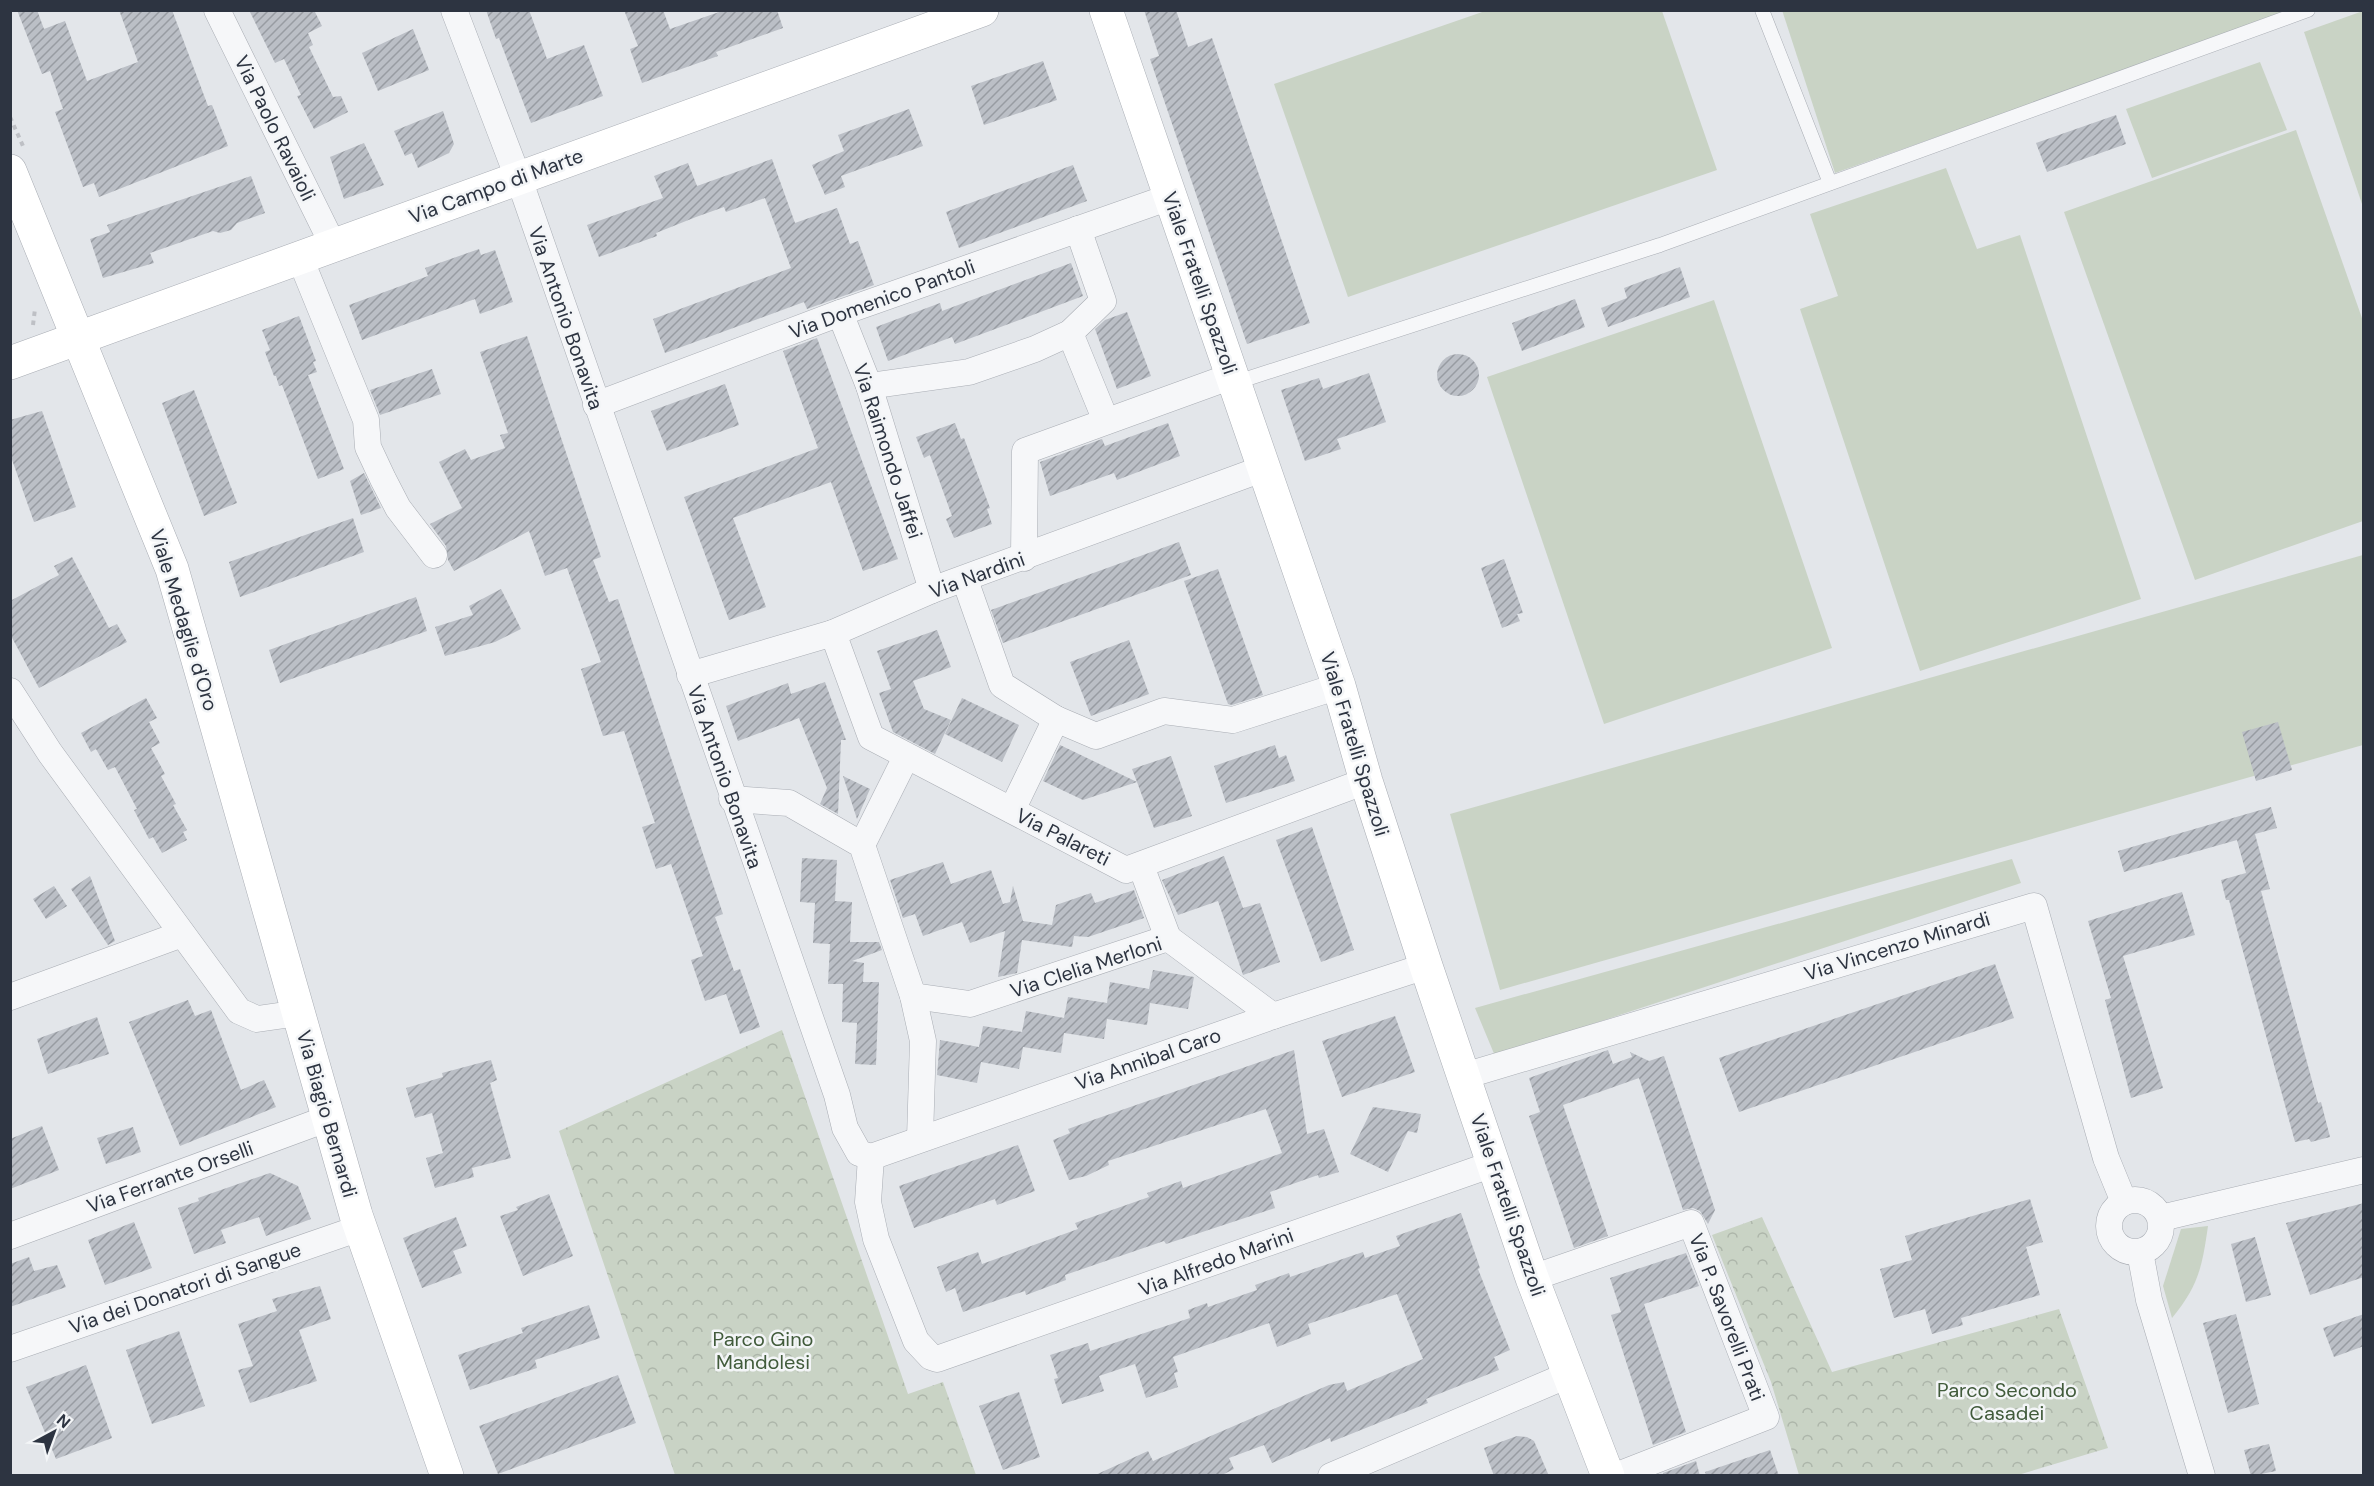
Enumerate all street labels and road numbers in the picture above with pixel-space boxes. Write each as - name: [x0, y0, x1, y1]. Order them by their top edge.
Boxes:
- street label: Via Paolo Ravaioli: [228, 51, 322, 205]
- street label: Via Campo di Marte: [405, 142, 587, 230]
- street label: Viale Fratelli Spazzoli: [1157, 188, 1243, 378]
- street label: Via Antonio Bonavita: [522, 223, 610, 413]
- street label: Via Domenico Pantoli: [785, 253, 979, 345]
- street label: Via Raimondo Jaffei: [847, 360, 929, 542]
- street label: Viale Medaglie d'Oro: [144, 526, 224, 714]
- street label: Via Nardini: [926, 546, 1028, 604]
- street label: Viale Fratelli Spazzoli: [1315, 649, 1395, 839]
- street label: Via Antonio Bonavita: [681, 682, 769, 872]
- street label: Via Palareti: [1011, 802, 1115, 872]
- street label: Via Vincenzo Minardi: [1801, 905, 1993, 987]
- street label: Via Clelia Merloni: [1007, 930, 1165, 1004]
- street label: Via Annibal Caro: [1072, 1022, 1224, 1096]
- street label: Via Biagio Bernardi: [291, 1027, 363, 1201]
- street label: Viale Fratelli Spazzoli: [1465, 1110, 1551, 1300]
- street label: Via Ferrante Orselli: [83, 1135, 257, 1219]
- street label: Via Alfredo Marini: [1135, 1222, 1297, 1302]
- street label: Via P. Savorelli Prati: [1683, 1229, 1771, 1405]
- street label: Via dei Donatori di Sangue: [66, 1236, 304, 1340]

